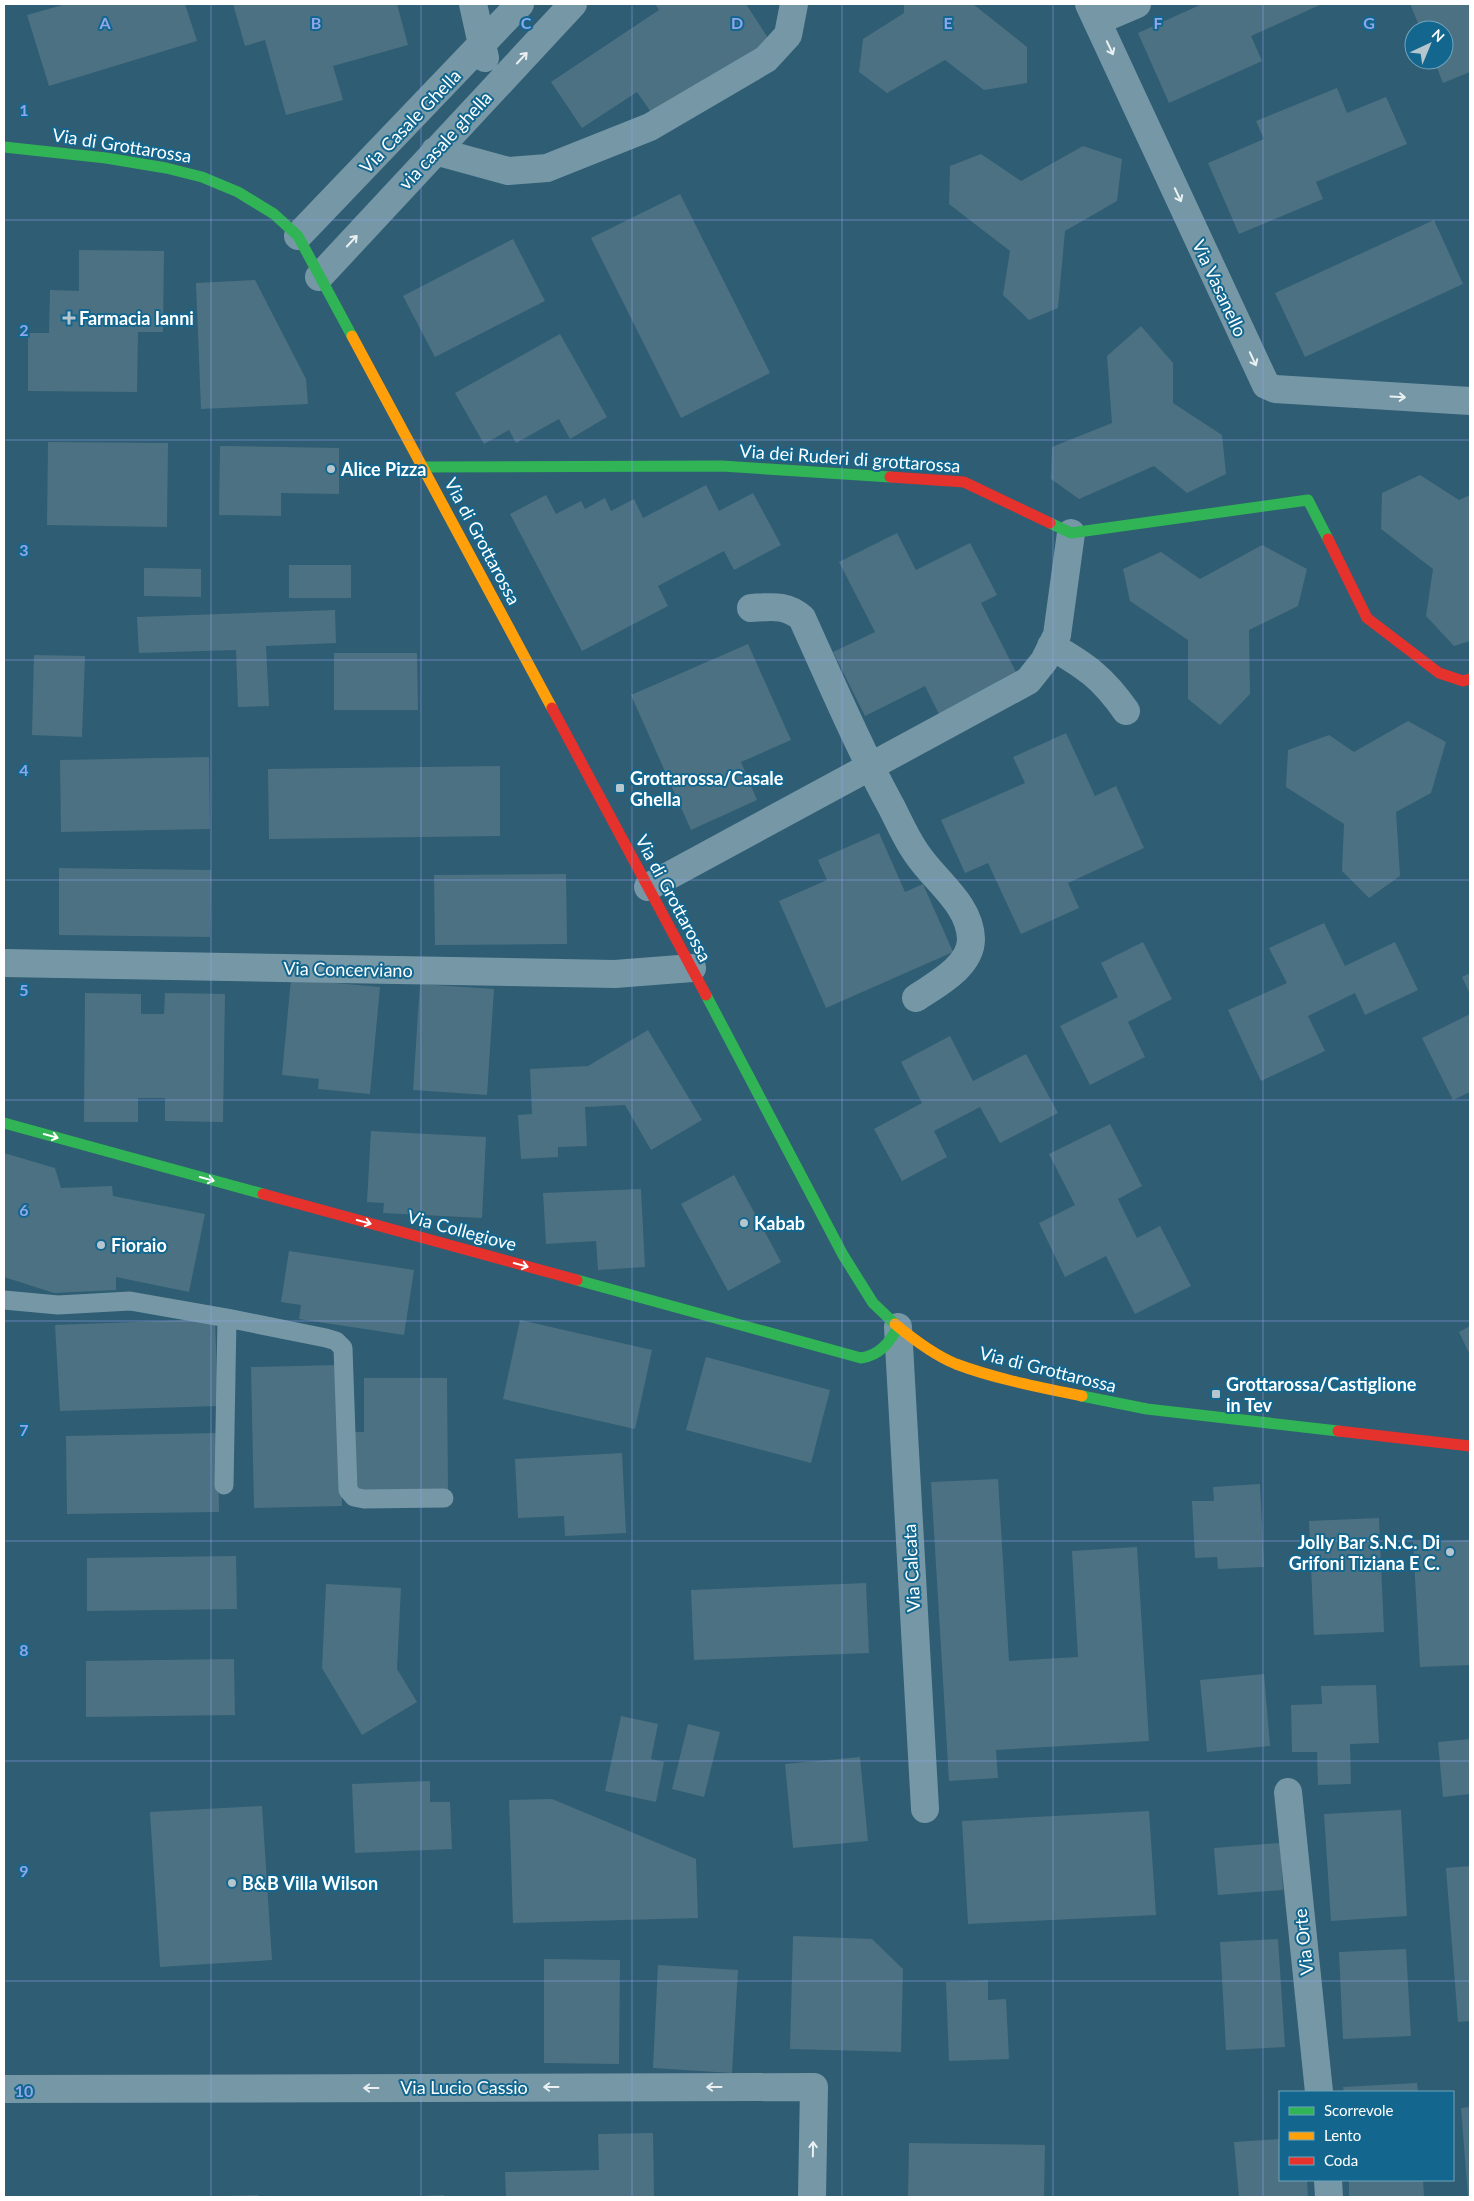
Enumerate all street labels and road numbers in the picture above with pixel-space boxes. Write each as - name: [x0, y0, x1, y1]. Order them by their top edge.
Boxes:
- street label: Via Casale Ghella: [355, 64, 465, 178]
- street label: via casale ghella: [394, 86, 496, 194]
- street label: Via di Grottarossa: [51, 123, 193, 167]
- street label: Via Vasanello: [1188, 236, 1252, 340]
- street label: Via dei Ruderi di grottarossa: [739, 439, 961, 477]
- street label: Via di Grottarossa: [440, 474, 526, 608]
- street label: Via di Grottarossa: [631, 831, 717, 965]
- street label: Via Concerviano: [283, 957, 413, 981]
- street label: Via Collegiove: [405, 1205, 519, 1255]
- street label: Via di Grottarossa: [977, 1341, 1119, 1397]
- street label: Via Calcata: [898, 1523, 924, 1613]
- street label: Via Orte: [1289, 1908, 1317, 1976]
- street label: Via Lucio Cassio: [400, 2076, 528, 2098]

